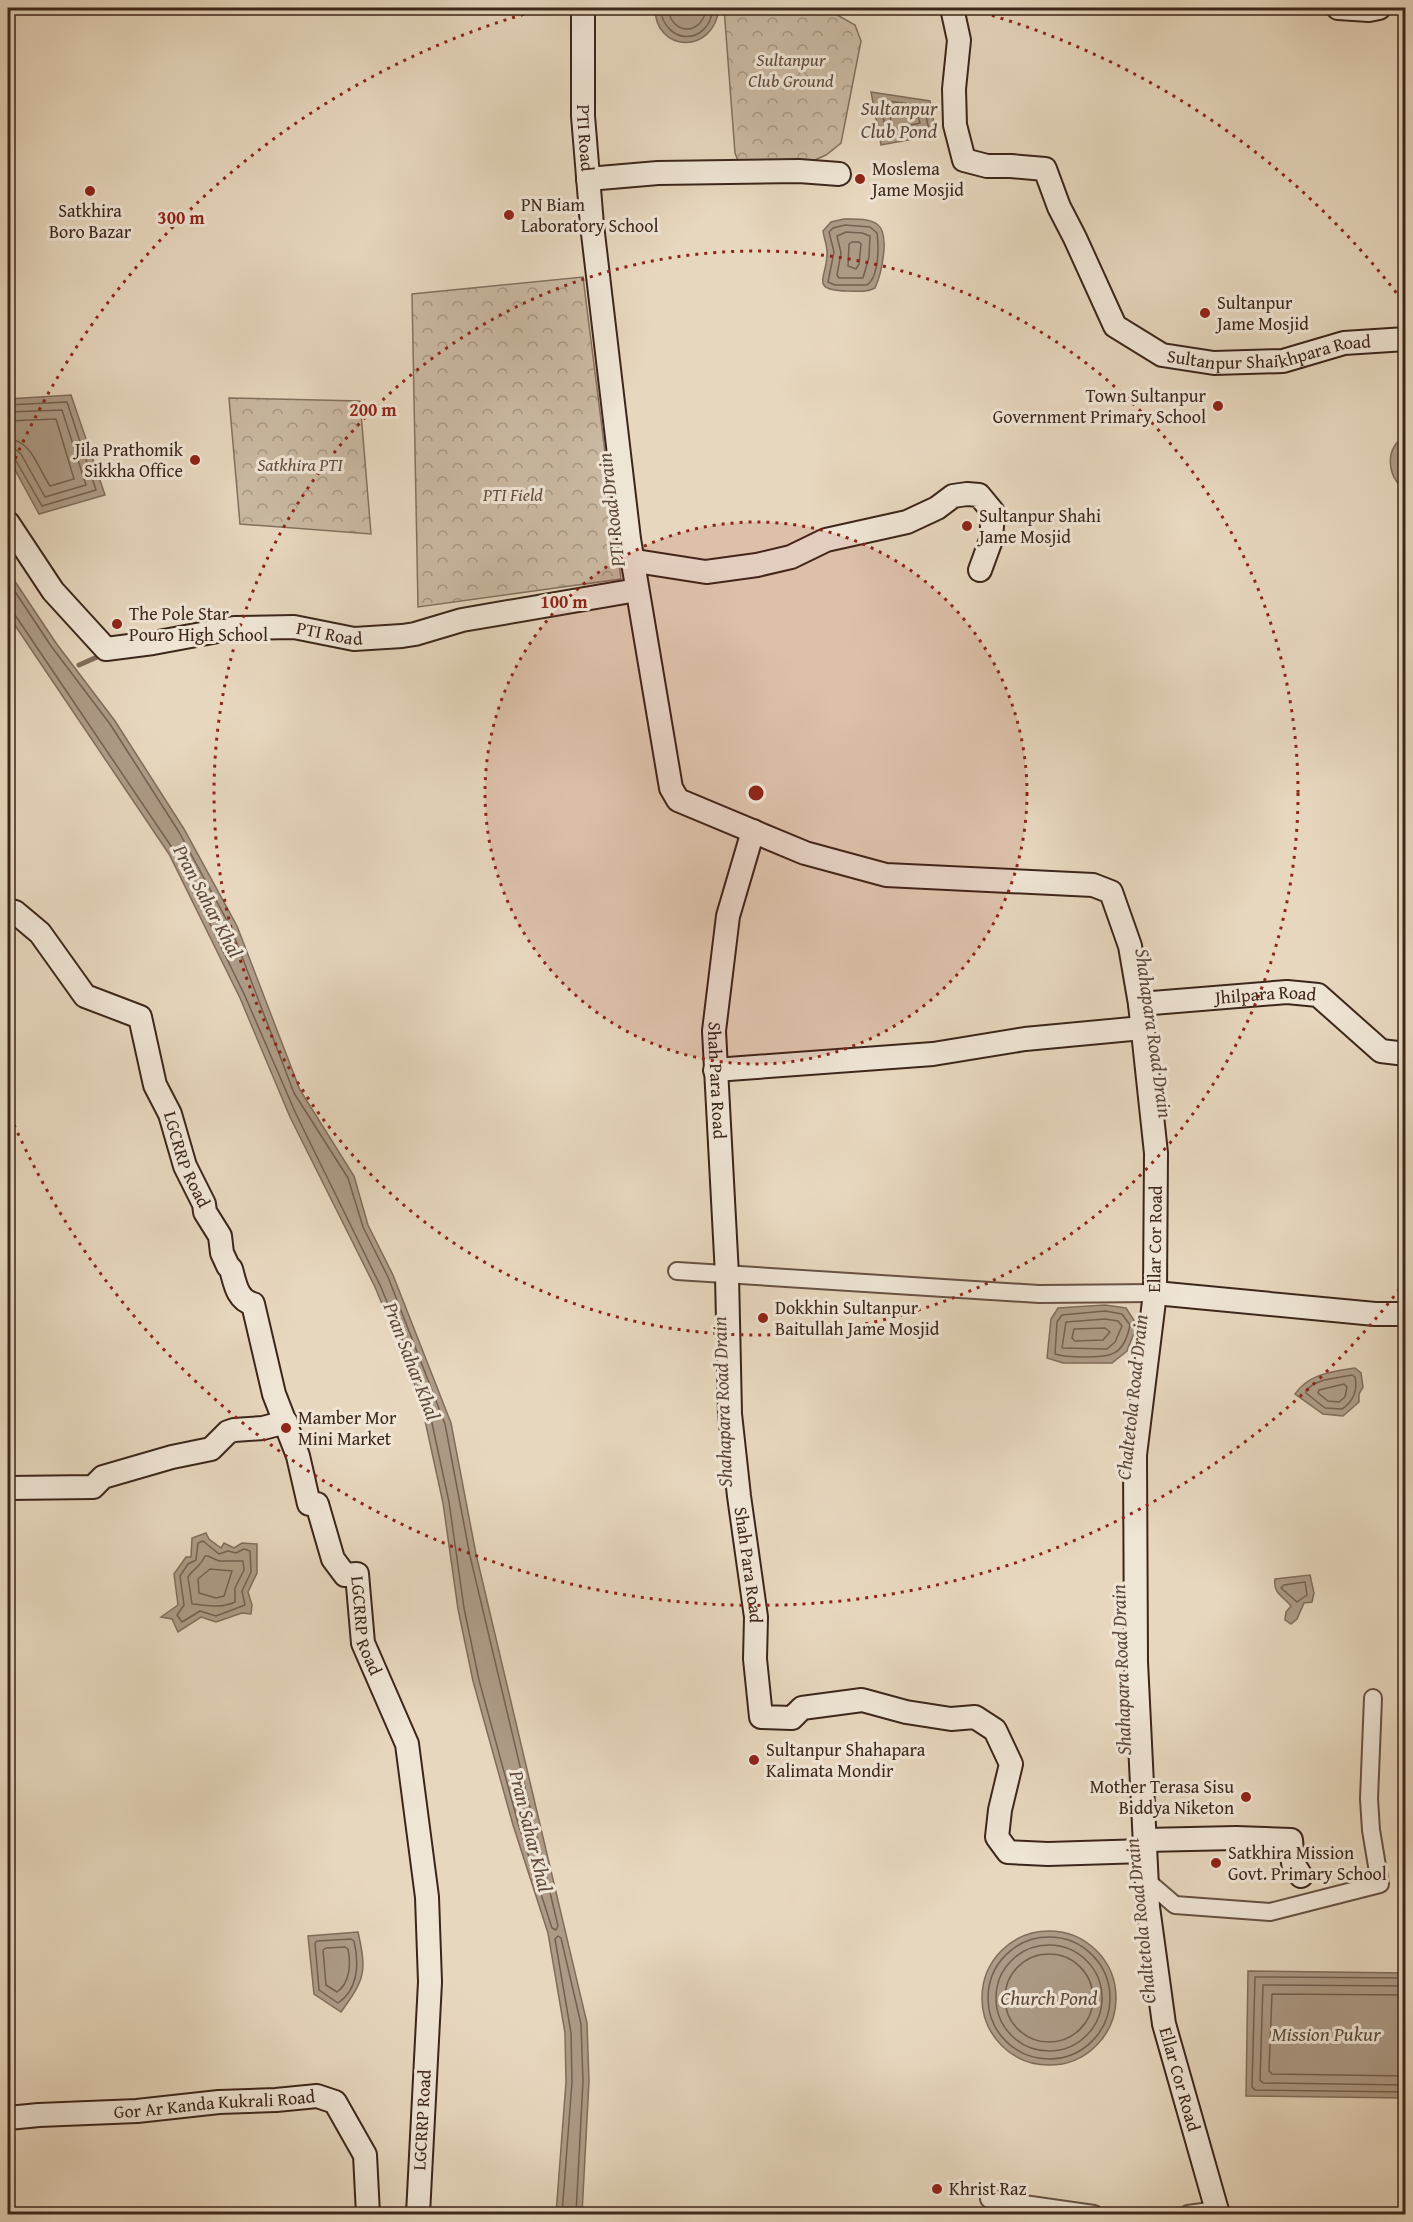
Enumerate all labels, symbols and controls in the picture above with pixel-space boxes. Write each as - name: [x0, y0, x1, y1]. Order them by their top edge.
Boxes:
- park label: Sultanpur Club Ground: [748, 46, 834, 94]
- water label: Sultanpur Club Pond: [860, 93, 938, 145]
- street label: PTI Road: [570, 105, 602, 173]
- place label: Moslema Jame Mosjid: [870, 155, 964, 203]
- marker: Moslema Jame Mosjid: [853, 172, 867, 186]
- marker: Satkhira Boro Bazar: [83, 184, 97, 198]
- place label: PN Biam Laboratory School: [521, 191, 658, 239]
- place label: Satkhira Boro Bazar: [49, 197, 132, 245]
- text: 300 m: [157, 204, 205, 231]
- marker: PN Biam Laboratory School: [502, 208, 516, 222]
- place label: Sultanpur Jame Mosjid: [1215, 289, 1309, 337]
- marker: Sultanpur Jame Mosjid: [1198, 306, 1212, 320]
- street label: Sultanpur Shaikhpara Road: [1165, 327, 1372, 376]
- place label: Town Sultanpur Government Primary School: [993, 382, 1207, 430]
- text: 200 m: [349, 396, 397, 423]
- marker: Town Sultanpur Government Primary School: [1211, 399, 1225, 413]
- place label: Jila Prathomik Sikkha Office: [73, 436, 184, 484]
- park label: Satkhira PTI: [257, 451, 344, 478]
- water label: PTI Road Drain: [589, 451, 632, 570]
- marker: Jila Prathomik Sikkha Office: [188, 453, 202, 467]
- park label: PTI Field: [482, 481, 543, 508]
- place label: Sultanpur Shahi Jame Mosjid: [977, 502, 1101, 550]
- marker: Sultanpur Shahi Jame Mosjid: [960, 519, 974, 533]
- text: 100 m: [540, 588, 588, 615]
- place label: The Pole Star Pouro High School: [129, 600, 268, 648]
- street label: PTI Road: [294, 614, 364, 652]
- marker: The Pole Star Pouro High School: [110, 617, 124, 631]
- centre of rings: [746, 783, 766, 803]
- water label: Pran Sahar Khal: [166, 838, 250, 962]
- water label: Shahapara Road Drain: [1128, 946, 1181, 1120]
- street label: Jhilpara Road: [1212, 978, 1318, 1011]
- street label: Shah Para Road: [701, 1020, 734, 1140]
- street label: LGCRRP Road: [157, 1108, 218, 1212]
- street label: Ellar Cor Road: [1140, 1185, 1169, 1293]
- place label: Dokkhin Sultanpur Baitullah Jame Mosjid: [775, 1294, 940, 1342]
- water label: Pran Sahar Khal: [376, 1297, 448, 1424]
- marker: Dokkhin Sultanpur Baitullah Jame Mosjid: [756, 1311, 770, 1325]
- water label: Chaltetola Road Drain: [1108, 1313, 1155, 1481]
- water label: Shahapara Road Drain: [704, 1316, 739, 1488]
- place label: Mamber Mor Mini Market: [298, 1404, 397, 1452]
- marker: Mamber Mor Mini Market: [279, 1421, 293, 1435]
- street label: Shah Para Road: [728, 1505, 770, 1624]
- street label: LGCRRP Road: [344, 1575, 390, 1680]
- water label: Shahapara Road Drain: [1103, 1584, 1138, 1756]
- place label: Sultanpur Shahapara Kalimata Mondir: [766, 1736, 926, 1784]
- marker: Sultanpur Shahapara Kalimata Mondir: [747, 1753, 761, 1767]
- water label: Pran Sahar Khal: [502, 1766, 561, 1895]
- place label: Mother Terasa Sisu Biddya Niketon: [1090, 1773, 1234, 1821]
- marker: Mother Terasa Sisu Biddya Niketon: [1239, 1790, 1253, 1804]
- water label: Chaltetola Road Drain: [1116, 1837, 1163, 2005]
- place label: Satkhira Mission Govt. Primary School: [1228, 1839, 1387, 1887]
- marker: Satkhira Mission Govt. Primary School: [1209, 1856, 1223, 1870]
- water label: Church Pond: [1000, 1983, 1098, 2012]
- water label: Mission Pukur: [1271, 2019, 1381, 2048]
- street label: Ellar Cor Road: [1153, 2024, 1208, 2135]
- street label: LGCRRP Road: [405, 2068, 438, 2171]
- street label: Gor Ar Kanda Kukrali Road: [113, 2082, 317, 2125]
- place label: Khrist Raz: [949, 2175, 1027, 2202]
- marker: Khrist Raz: [930, 2182, 944, 2196]

